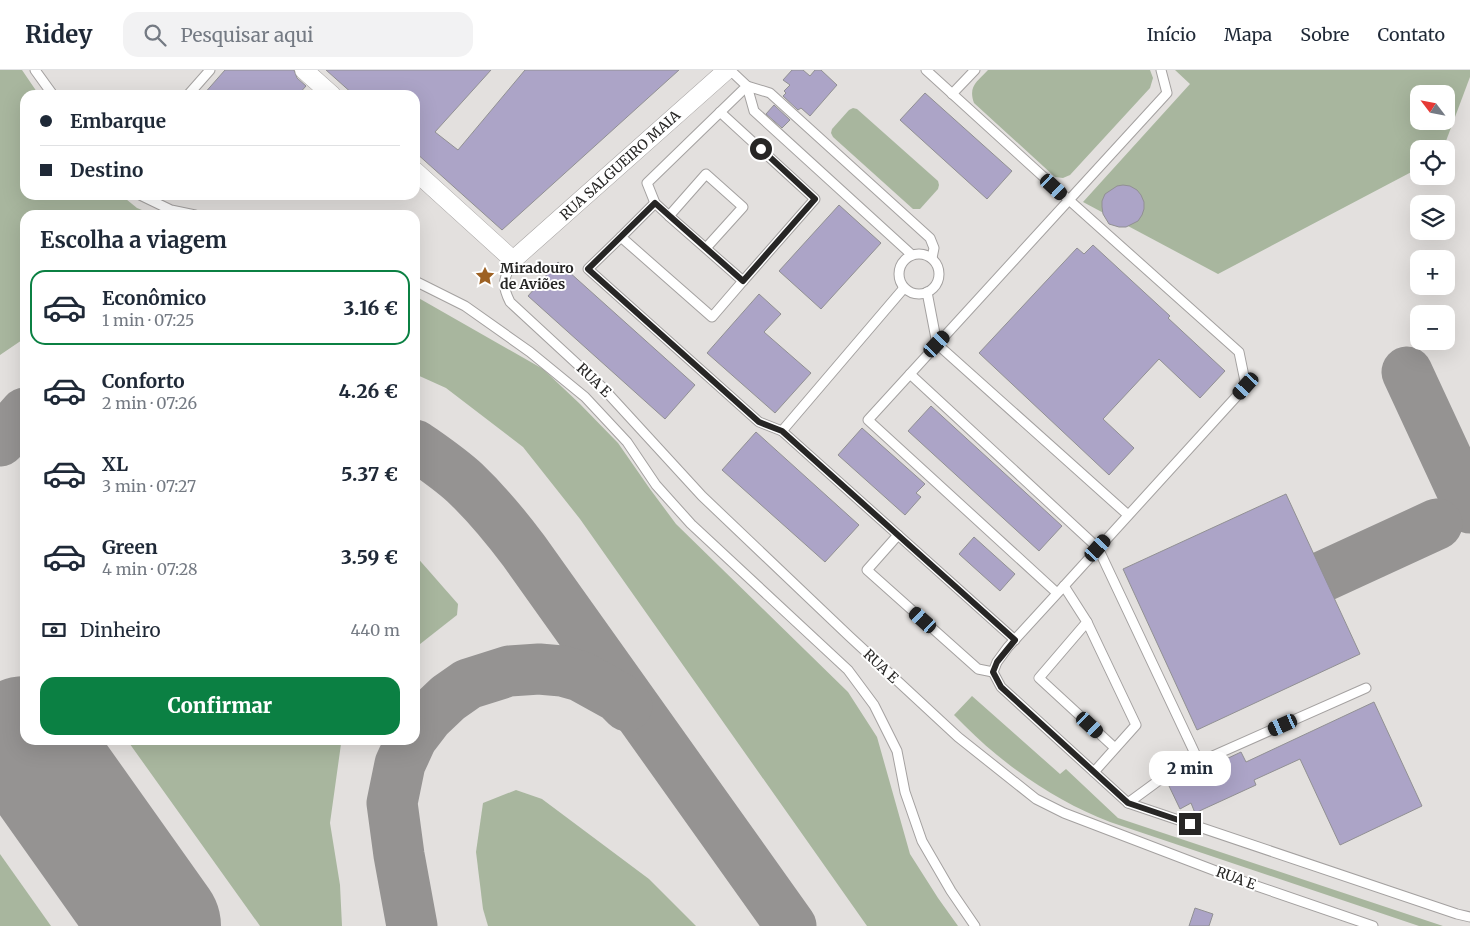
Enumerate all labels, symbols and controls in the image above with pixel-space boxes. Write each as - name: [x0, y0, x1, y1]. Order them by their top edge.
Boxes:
- search box: [123, 12, 473, 57]
- text: Ridey: [25, 19, 93, 50]
- icon: search: [141, 21, 169, 49]
- text: Pesquisar aqui: [181, 23, 313, 47]
- text: Início: [1147, 23, 1196, 46]
- text: Mapa: [1224, 23, 1272, 46]
- text: Sobre: [1300, 23, 1350, 46]
- text: Contato: [1378, 23, 1445, 46]
- north arrow: [1410, 85, 1455, 130]
- map controls: [1410, 85, 1455, 350]
- street label: RUA SALGUEIRO MAIA: [556, 106, 684, 224]
- text: Embarque: [70, 109, 166, 133]
- route start: [750, 138, 772, 160]
- button: locate: [1410, 140, 1455, 185]
- text: Destino: [70, 158, 143, 182]
- car: [1037, 171, 1070, 203]
- button: layers: [1410, 195, 1455, 240]
- text: Escolha a viagem: [40, 226, 227, 254]
- button: +: [1410, 250, 1455, 295]
- place label: Miradouro de Aviões: [500, 259, 574, 293]
- place icon: Miradouro de Aviões: [474, 265, 496, 287]
- icon: car: [42, 285, 87, 330]
- text: Econômico: [102, 286, 206, 310]
- text: 3.16 €: [343, 296, 398, 320]
- button: −: [1410, 305, 1455, 350]
- text: 1 min · 07:25: [102, 310, 194, 330]
- car: [921, 328, 952, 360]
- street label: RUA E: [573, 359, 615, 401]
- icon: car: [42, 368, 87, 413]
- text: Conforto: [102, 369, 185, 393]
- car: [1230, 370, 1261, 402]
- text: 4.26 €: [338, 379, 398, 403]
- text: 2 min · 07:26: [102, 393, 197, 413]
- icon: car: [42, 451, 87, 496]
- text: XL: [102, 452, 128, 476]
- text: 5.37 €: [341, 462, 398, 486]
- text: 3 min · 07:27: [102, 476, 196, 496]
- car: [1082, 532, 1113, 564]
- icon: car: [42, 534, 87, 579]
- text: Green: [102, 535, 158, 559]
- text: 3.59 €: [341, 545, 398, 569]
- text: 4 min · 07:28: [102, 559, 198, 579]
- car: [906, 604, 939, 636]
- icon: cash: [40, 616, 68, 644]
- text: Dinheiro: [80, 618, 161, 642]
- text: 440 m: [350, 620, 400, 640]
- street label: RUA E: [860, 645, 902, 687]
- button: Confirmar: [40, 677, 400, 735]
- car: [1073, 709, 1106, 741]
- car: [1266, 712, 1299, 738]
- callout: 2 min: [1149, 752, 1231, 786]
- text: 2 min: [1167, 758, 1213, 778]
- route end: [1179, 813, 1201, 835]
- street label: RUA E: [1214, 862, 1259, 894]

